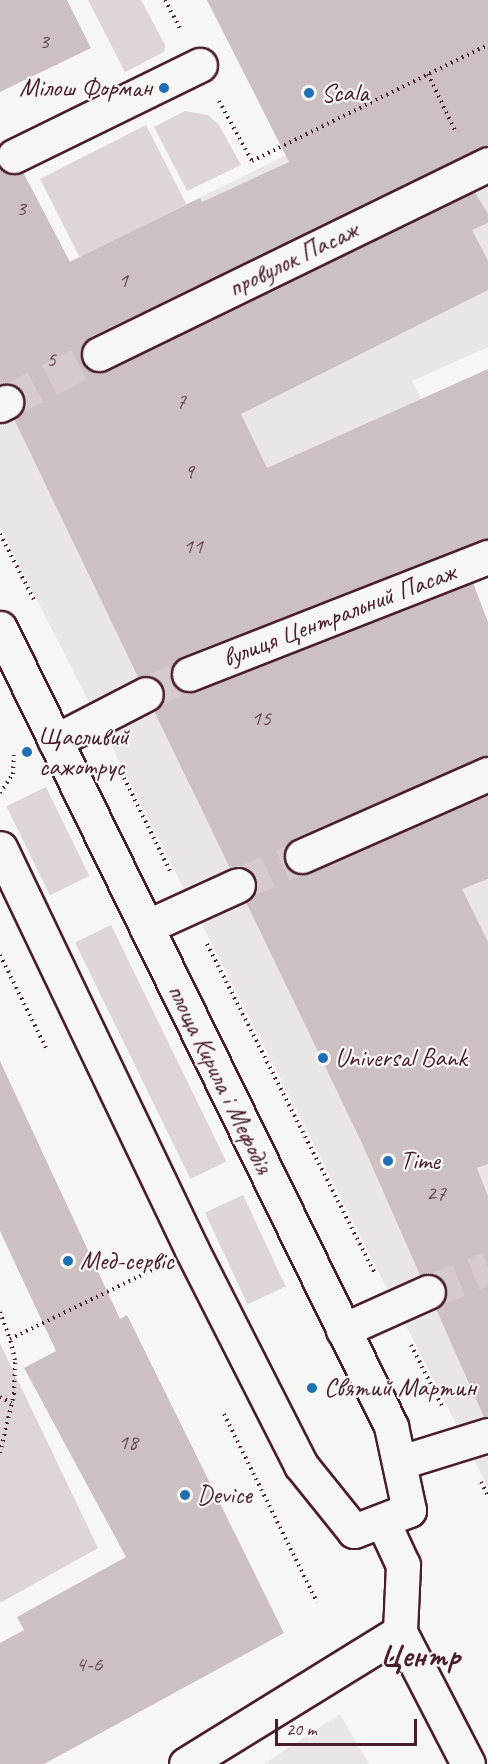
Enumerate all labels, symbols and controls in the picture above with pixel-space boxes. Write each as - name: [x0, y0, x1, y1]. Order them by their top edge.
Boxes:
- house number: 3: [39, 29, 49, 55]
- place label: Мілош Форман: [17, 72, 152, 104]
- place label: Scala: [321, 77, 369, 109]
- marker: Мілош Форман: [157, 81, 171, 95]
- marker: Scala: [302, 86, 316, 100]
- house number: 3: [16, 196, 26, 222]
- street label: провулок Пасаж: [223, 214, 363, 304]
- house number: 1: [118, 268, 128, 294]
- house number: 5: [46, 347, 56, 373]
- house number: 7: [176, 389, 186, 415]
- house number: 9: [184, 459, 194, 485]
- house number: 11: [183, 534, 203, 560]
- street label: вулиця Центральний Пасаж: [218, 556, 460, 674]
- house number: 15: [251, 706, 271, 732]
- place label: Щасливий сажотрус: [39, 721, 129, 782]
- marker: Щасливий сажотрус: [20, 745, 34, 759]
- street label: площа Кирила і Мефодія: [160, 978, 280, 1180]
- place label: Universal Bank: [335, 1042, 467, 1074]
- marker: Universal Bank: [316, 1051, 330, 1065]
- place label: Time: [400, 1145, 440, 1177]
- marker: Time: [381, 1154, 395, 1168]
- house number: 27: [426, 1181, 446, 1207]
- place label: Мед-сервіс: [80, 1245, 174, 1277]
- marker: Мед-сервіс: [61, 1254, 75, 1268]
- place label: Святий Мартин: [324, 1372, 476, 1404]
- marker: Святий Мартин: [305, 1381, 319, 1395]
- house number: 18: [118, 1430, 138, 1456]
- place label: Device: [197, 1479, 252, 1511]
- marker: Device: [178, 1488, 192, 1502]
- district label: Центр: [380, 1637, 460, 1675]
- house number: 4-6: [76, 1652, 102, 1678]
- scale bar: [278, 1707, 420, 1745]
- text: 20 m: [286, 1718, 317, 1740]

